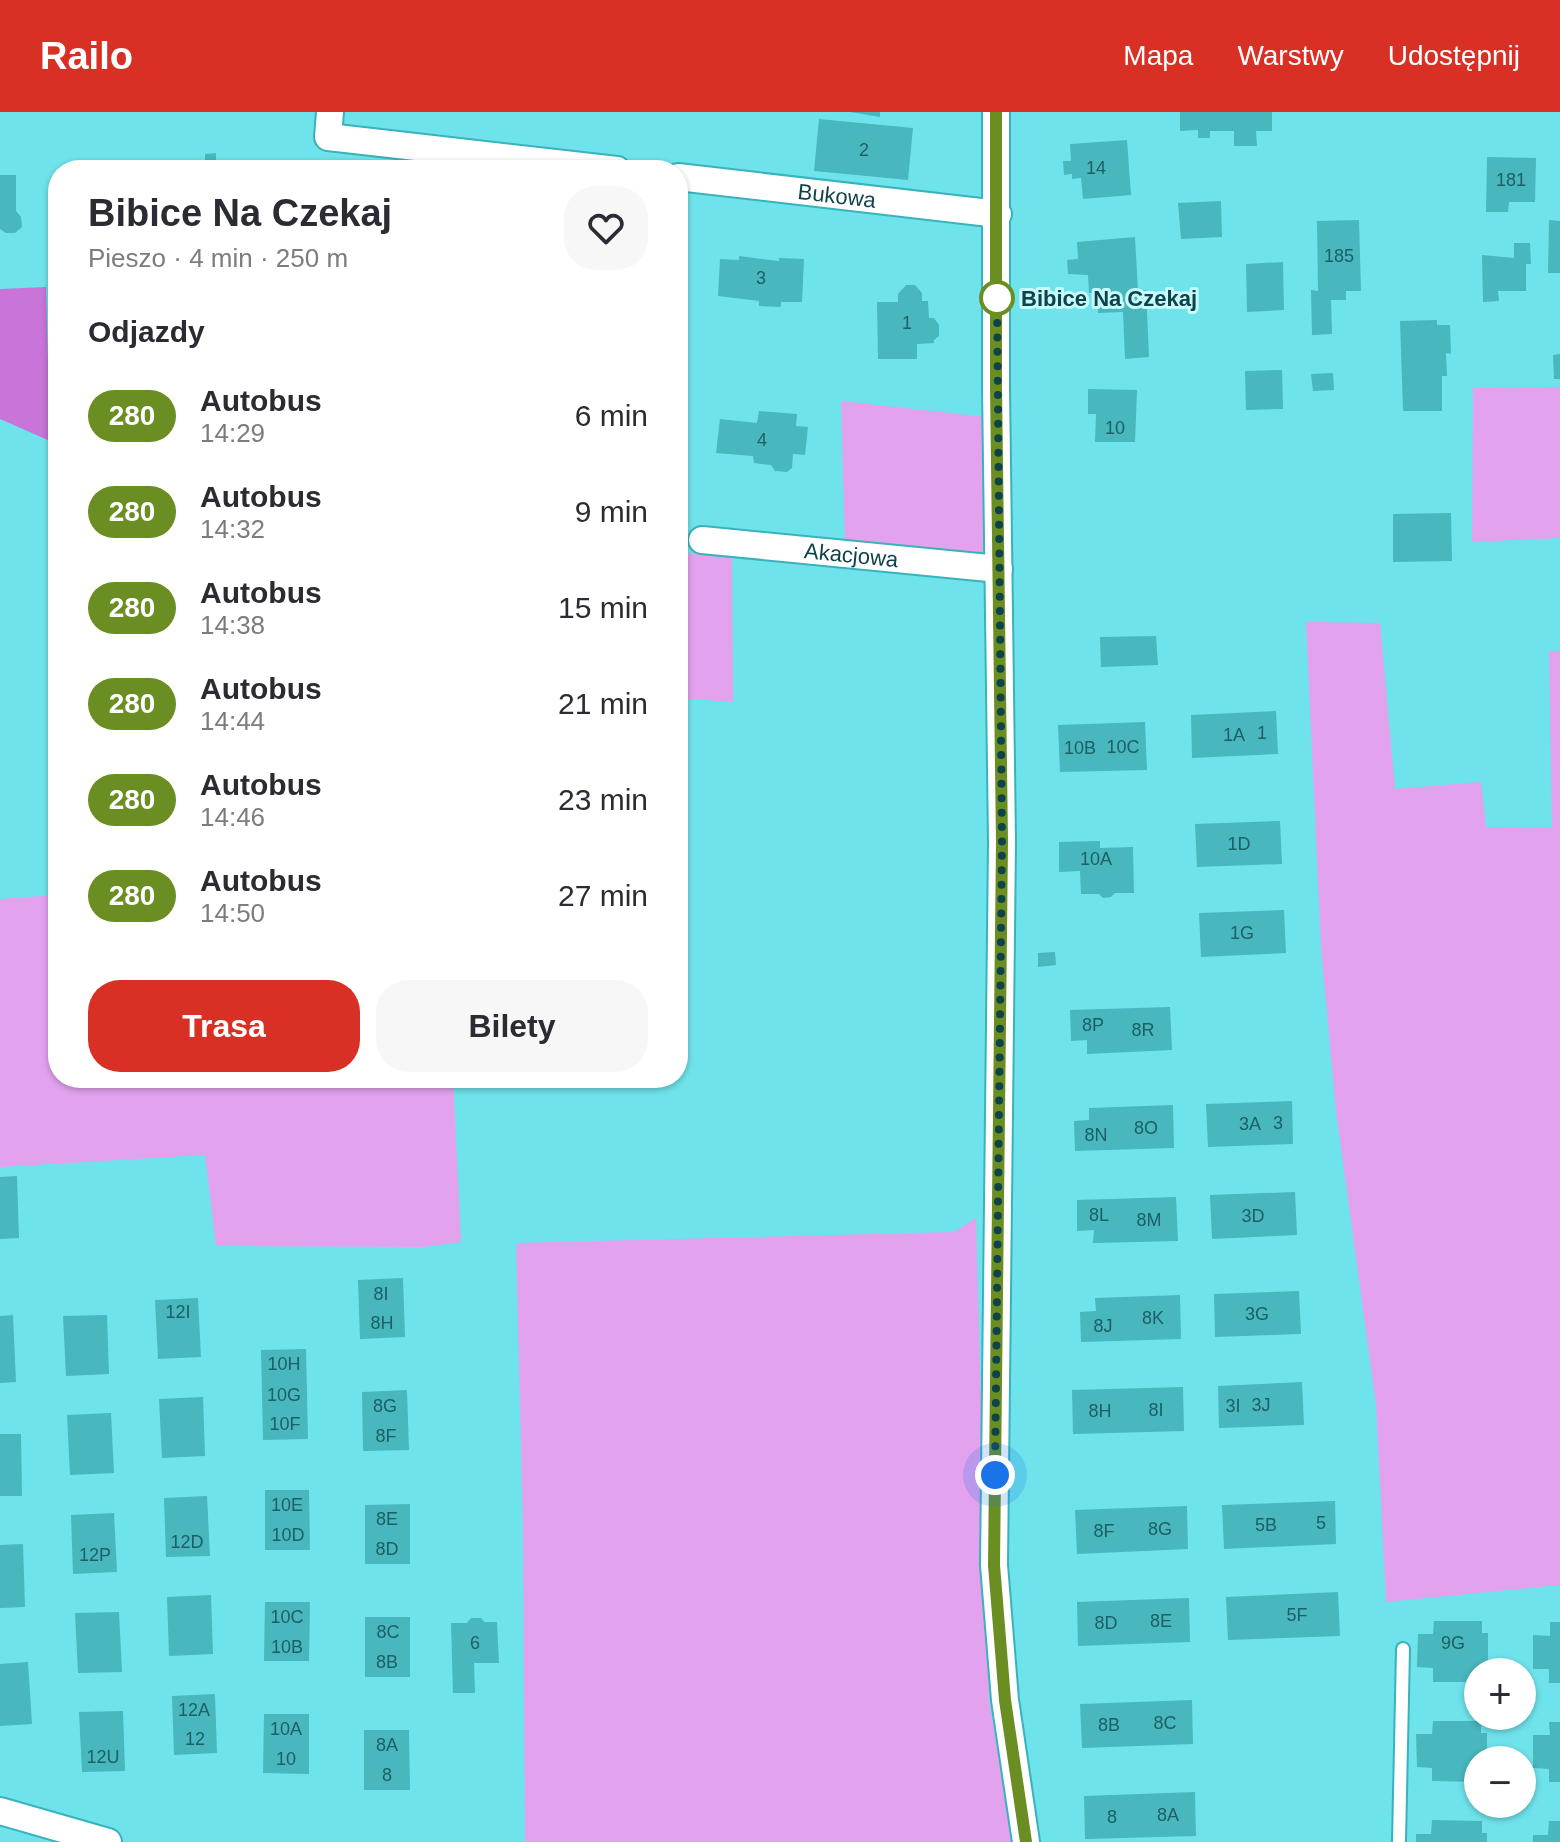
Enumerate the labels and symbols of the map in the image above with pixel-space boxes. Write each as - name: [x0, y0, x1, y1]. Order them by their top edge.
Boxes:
- house number: 2: [859, 140, 869, 160]
- house number: 14: [1086, 158, 1106, 178]
- house number: 181: [1496, 170, 1526, 190]
- street label: Bukowa: [797, 179, 878, 213]
- house number: 185: [1324, 246, 1354, 266]
- house number: 3: [756, 268, 766, 288]
- marker: Bibice Na Czekaj: [980, 281, 1014, 315]
- place label: Bibice Na Czekaj: [1021, 286, 1197, 311]
- house number: 1: [902, 313, 912, 333]
- house number: 10: [1105, 418, 1125, 438]
- house number: 4: [757, 430, 767, 450]
- street label: Akacjowa: [803, 538, 900, 572]
- house number: 1: [1257, 723, 1267, 743]
- house number: 1A: [1223, 725, 1245, 745]
- house number: 10C: [1106, 737, 1140, 757]
- house number: 10B: [1064, 738, 1096, 758]
- house number: 1D: [1227, 834, 1251, 854]
- house number: 10A: [1080, 849, 1112, 869]
- house number: 1G: [1230, 923, 1254, 943]
- house number: 8P: [1082, 1015, 1104, 1035]
- house number: 8R: [1131, 1020, 1155, 1040]
- house number: 3: [1273, 1113, 1283, 1133]
- house number: 3A: [1239, 1114, 1261, 1134]
- house number: 8O: [1134, 1118, 1158, 1138]
- house number: 8N: [1084, 1125, 1108, 1145]
- house number: 8L: [1089, 1205, 1109, 1225]
- house number: 3D: [1241, 1206, 1265, 1226]
- house number: 8M: [1136, 1210, 1162, 1230]
- house number: 8I: [373, 1284, 389, 1304]
- house number: 12I: [165, 1302, 191, 1322]
- house number: 3G: [1245, 1304, 1269, 1324]
- house number: 8K: [1142, 1308, 1164, 1328]
- house number: 8H: [370, 1313, 394, 1333]
- house number: 8J: [1093, 1316, 1113, 1336]
- house number: 10H: [267, 1354, 301, 1374]
- house number: 10G: [267, 1385, 301, 1405]
- house number: 3J: [1251, 1395, 1271, 1415]
- house number: 8G: [373, 1396, 397, 1416]
- house number: 3I: [1225, 1396, 1241, 1416]
- house number: 8I: [1148, 1400, 1164, 1420]
- house number: 8H: [1088, 1401, 1112, 1421]
- house number: 10F: [269, 1414, 301, 1434]
- house number: 8F: [375, 1426, 397, 1446]
- your location: [975, 1455, 1015, 1495]
- house number: 10E: [271, 1495, 303, 1515]
- house number: 8E: [376, 1509, 398, 1529]
- house number: 5: [1316, 1513, 1326, 1533]
- house number: 5B: [1255, 1515, 1277, 1535]
- house number: 8G: [1148, 1519, 1172, 1539]
- house number: 8F: [1093, 1521, 1115, 1541]
- house number: 10D: [271, 1525, 305, 1545]
- house number: 12D: [170, 1532, 204, 1552]
- house number: 8D: [375, 1539, 399, 1559]
- house number: 12P: [79, 1545, 111, 1565]
- house number: 5F: [1286, 1605, 1308, 1625]
- house number: 10C: [270, 1607, 304, 1627]
- house number: 8E: [1150, 1611, 1172, 1631]
- house number: 8D: [1094, 1613, 1118, 1633]
- house number: 8C: [376, 1622, 400, 1642]
- house number: 6: [470, 1633, 480, 1653]
- house number: 9G: [1441, 1633, 1465, 1653]
- house number: 10B: [271, 1637, 303, 1657]
- house number: 8B: [376, 1652, 398, 1672]
- house number: 12A: [178, 1700, 210, 1720]
- house number: 8C: [1153, 1713, 1177, 1733]
- house number: 8B: [1098, 1715, 1120, 1735]
- house number: 10A: [270, 1719, 302, 1739]
- house number: 12: [185, 1729, 205, 1749]
- house number: 8A: [376, 1735, 398, 1755]
- house number: 12U: [86, 1747, 120, 1767]
- house number: 10: [276, 1749, 296, 1769]
- house number: 8: [382, 1765, 392, 1785]
- house number: 8A: [1157, 1805, 1179, 1825]
- house number: 8: [1107, 1807, 1117, 1827]

